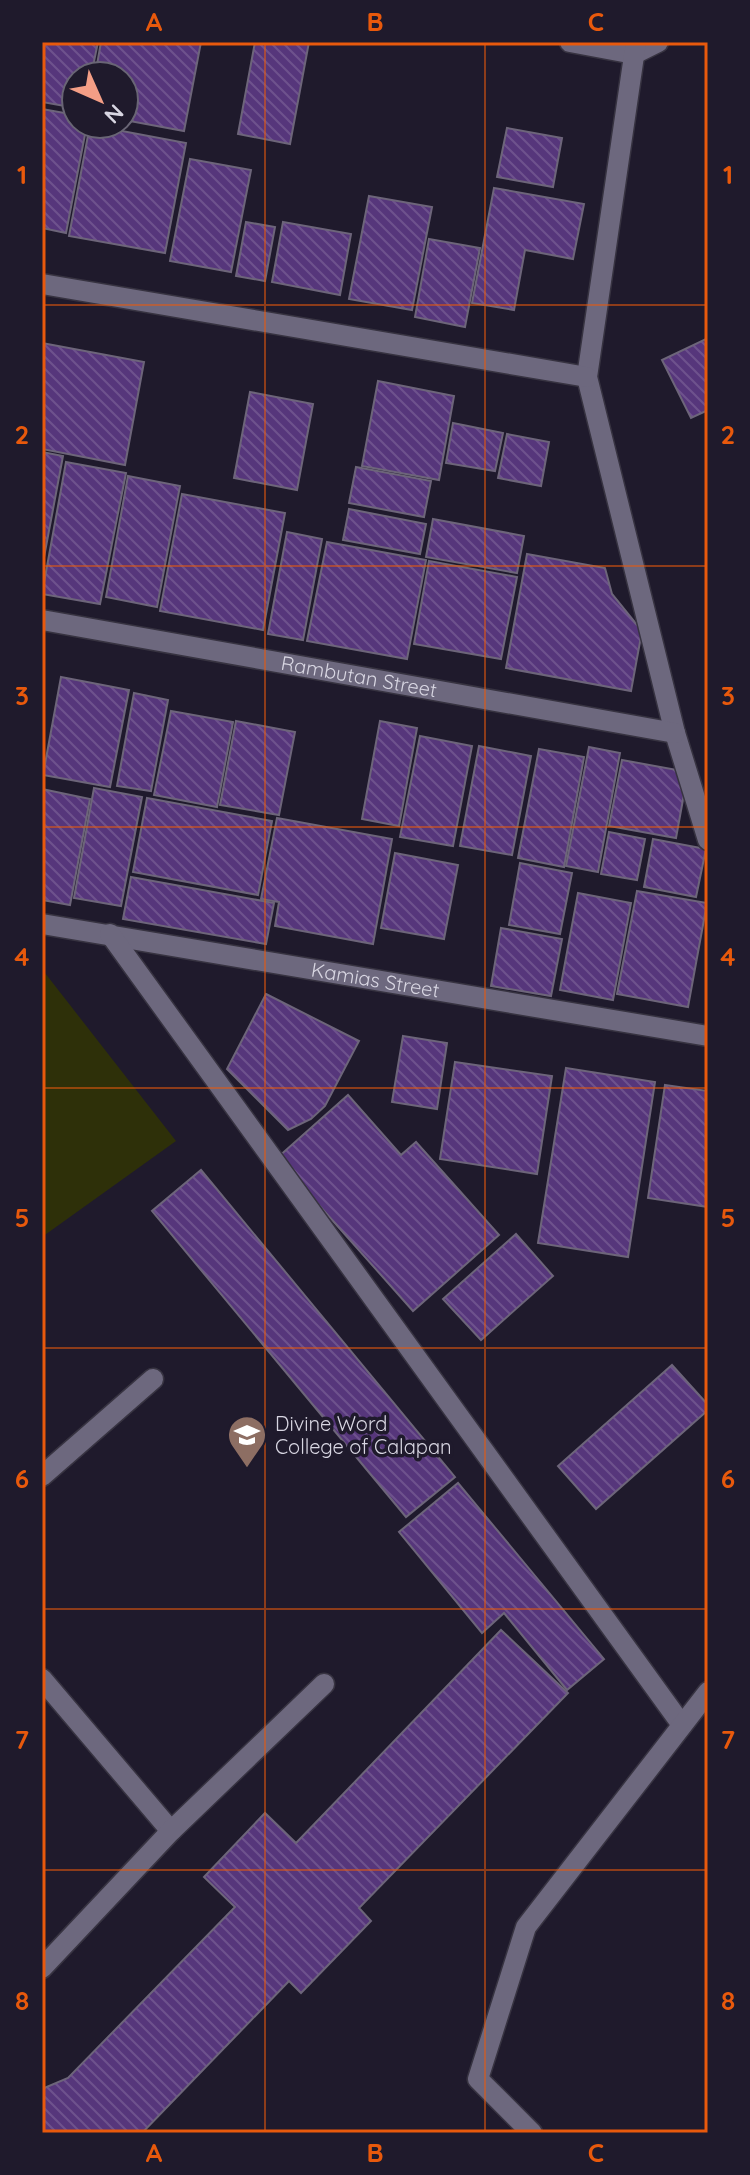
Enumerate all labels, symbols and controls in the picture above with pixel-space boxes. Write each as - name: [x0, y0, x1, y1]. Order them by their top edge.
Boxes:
- text: A: [146, 5, 163, 38]
- text: B: [366, 5, 384, 38]
- text: C: [588, 5, 604, 38]
- north arrow: [60, 60, 140, 140]
- text: N: [99, 99, 130, 130]
- text: 1: [17, 158, 27, 191]
- text: 1: [723, 158, 733, 191]
- text: 2: [15, 418, 29, 451]
- text: 2: [721, 418, 735, 451]
- street label: Rambutan Street: [279, 650, 439, 702]
- text: 3: [15, 679, 29, 712]
- text: 3: [721, 679, 735, 712]
- text: 4: [14, 940, 30, 973]
- text: 4: [720, 940, 736, 973]
- street label: Kamias Street: [309, 956, 442, 1003]
- text: 5: [15, 1201, 29, 1234]
- text: 5: [721, 1201, 735, 1234]
- place label: Divine Word College of Calapan: [275, 1411, 452, 1459]
- school or university icon: Divine Word College of Calapan: [226, 1414, 268, 1469]
- text: 6: [15, 1462, 29, 1495]
- text: 6: [721, 1462, 735, 1495]
- text: 7: [15, 1723, 29, 1756]
- text: 7: [721, 1723, 735, 1756]
- text: 8: [15, 1984, 29, 2017]
- text: 8: [721, 1984, 735, 2017]
- text: A: [146, 2136, 163, 2169]
- text: B: [366, 2136, 384, 2169]
- text: C: [588, 2136, 604, 2169]

